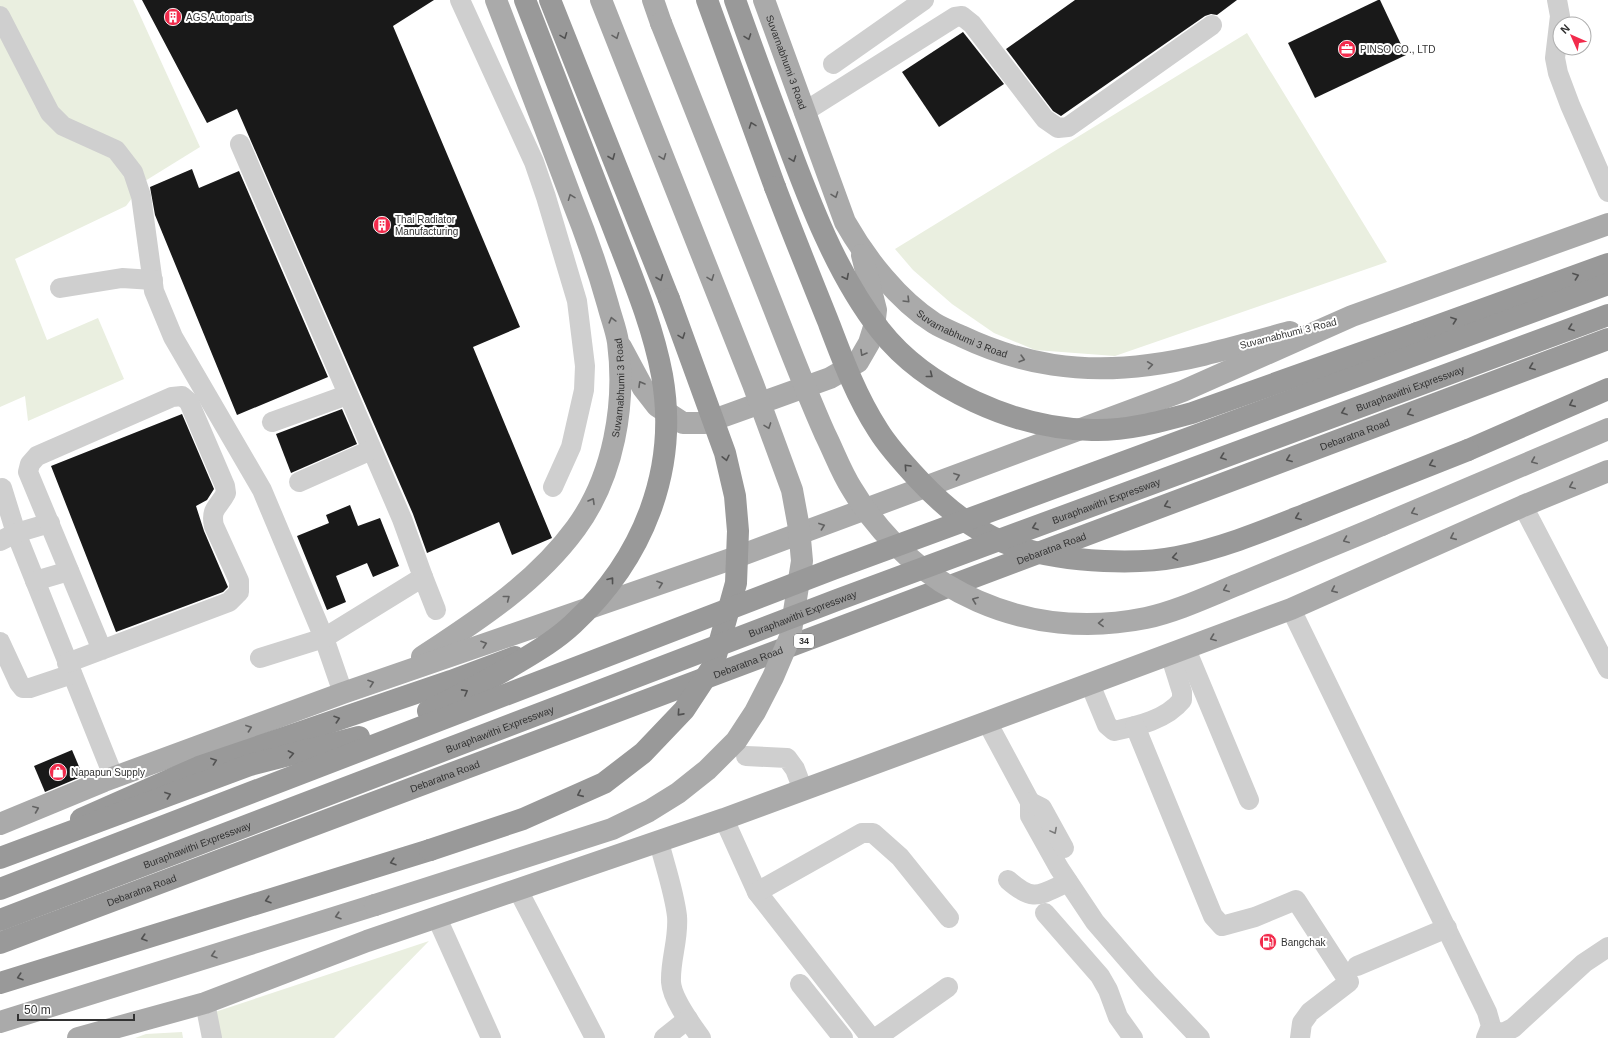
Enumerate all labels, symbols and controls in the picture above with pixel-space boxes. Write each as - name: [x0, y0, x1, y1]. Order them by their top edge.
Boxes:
- building icon: AGS Autoparts: [163, 7, 183, 27]
- place label: AGS Autoparts: [186, 12, 252, 23]
- street label: Suvarnabhumi 3 Road: [764, 14, 808, 111]
- north arrow: [1552, 16, 1592, 56]
- text: N: [1558, 22, 1572, 36]
- one-way arrow: [560, 33, 568, 40]
- one-way arrow: [611, 33, 619, 40]
- one-way arrow: [743, 33, 752, 40]
- office icon: PINSO CO., LTD: [1337, 39, 1357, 59]
- place label: PINSO CO., LTD: [1360, 44, 1435, 55]
- one-way arrow: [748, 121, 757, 128]
- one-way arrow: [607, 154, 615, 161]
- one-way arrow: [659, 154, 667, 161]
- one-way arrow: [789, 155, 797, 162]
- one-way arrow: [830, 191, 838, 198]
- one-way arrow: [568, 193, 576, 200]
- place label: Thai Radiator Manufacturing: [395, 214, 458, 237]
- building icon: Thai Radiator Manufacturing: [372, 215, 392, 235]
- one-way arrow: [1573, 272, 1580, 280]
- one-way arrow: [842, 273, 849, 280]
- one-way arrow: [656, 275, 664, 282]
- one-way arrow: [706, 275, 714, 282]
- one-way arrow: [902, 295, 910, 303]
- street label: Suvarnabhumi 3 Road: [914, 307, 1009, 360]
- street label: Suvarnabhumi 3 Road: [1239, 316, 1338, 351]
- one-way arrow: [1450, 316, 1457, 325]
- one-way arrow: [608, 317, 617, 324]
- one-way arrow: [1568, 324, 1575, 332]
- one-way arrow: [677, 332, 686, 339]
- street label: Suvarnabhumi 3 Road: [610, 337, 626, 439]
- one-way arrow: [861, 349, 868, 356]
- one-way arrow: [1018, 354, 1025, 362]
- one-way arrow: [1147, 361, 1154, 370]
- one-way arrow: [1529, 363, 1536, 371]
- street label: Buraphawithi Expressway: [1355, 364, 1466, 414]
- one-way arrow: [925, 370, 932, 377]
- one-way arrow: [639, 381, 646, 388]
- one-way arrow: [1569, 400, 1576, 408]
- one-way arrow: [1341, 408, 1348, 416]
- one-way arrow: [1407, 409, 1414, 417]
- street label: Debaratna Road: [1318, 417, 1391, 453]
- one-way arrow: [763, 422, 771, 429]
- one-way arrow: [1219, 453, 1226, 461]
- one-way arrow: [721, 454, 730, 461]
- one-way arrow: [1285, 454, 1292, 462]
- one-way arrow: [1530, 456, 1537, 464]
- one-way arrow: [1429, 460, 1436, 468]
- one-way arrow: [904, 464, 911, 471]
- one-way arrow: [953, 472, 960, 480]
- street label: Buraphawithi Expressway: [1051, 476, 1162, 526]
- one-way arrow: [1569, 481, 1576, 489]
- one-way arrow: [588, 498, 595, 505]
- one-way arrow: [1164, 500, 1171, 508]
- one-way arrow: [1411, 507, 1418, 515]
- one-way arrow: [1295, 513, 1302, 521]
- one-way arrow: [818, 522, 825, 530]
- one-way arrow: [1031, 522, 1038, 530]
- street label: Debaratna Road: [1015, 531, 1088, 567]
- one-way arrow: [1449, 533, 1456, 541]
- one-way arrow: [1343, 535, 1351, 543]
- one-way arrow: [1172, 552, 1178, 561]
- one-way arrow: [607, 578, 614, 585]
- one-way arrow: [656, 580, 663, 589]
- one-way arrow: [1223, 585, 1230, 593]
- one-way arrow: [1330, 585, 1338, 593]
- street label: Buraphawithi Expressway: [747, 588, 858, 639]
- one-way arrow: [503, 595, 510, 602]
- one-way arrow: [971, 597, 978, 605]
- one-way arrow: [1098, 618, 1104, 627]
- road number: 34: [794, 634, 814, 648]
- one-way arrow: [1210, 634, 1217, 642]
- one-way arrow: [480, 641, 487, 649]
- street label: Debaratna Road: [712, 644, 784, 681]
- one-way arrow: [368, 680, 375, 688]
- one-way arrow: [461, 690, 469, 697]
- street label: Buraphawithi Expressway: [444, 704, 555, 755]
- one-way arrow: [678, 709, 685, 716]
- one-way arrow: [334, 715, 341, 724]
- one-way arrow: [246, 724, 253, 732]
- one-way arrow: [288, 750, 294, 758]
- one-way arrow: [211, 758, 218, 766]
- street label: Debaratna Road: [409, 758, 481, 795]
- shop icon: Napapun Supply: [48, 762, 68, 782]
- place label: Napapun Supply: [71, 767, 145, 778]
- one-way arrow: [576, 789, 584, 797]
- one-way arrow: [164, 792, 171, 800]
- one-way arrow: [32, 806, 40, 814]
- street label: Buraphawithi Expressway: [142, 820, 253, 871]
- one-way arrow: [1049, 826, 1057, 834]
- one-way arrow: [389, 857, 396, 866]
- street label: Debaratna Road: [105, 872, 178, 908]
- one-way arrow: [265, 895, 272, 904]
- one-way arrow: [335, 911, 342, 920]
- fuel station icon: Bangchak: [1258, 932, 1278, 952]
- one-way arrow: [141, 933, 148, 942]
- place label: Bangchak: [1281, 937, 1326, 948]
- one-way arrow: [211, 950, 218, 959]
- one-way arrow: [17, 972, 24, 981]
- scale bar: [18, 996, 134, 1022]
- text: 50 m: [24, 1003, 51, 1017]

